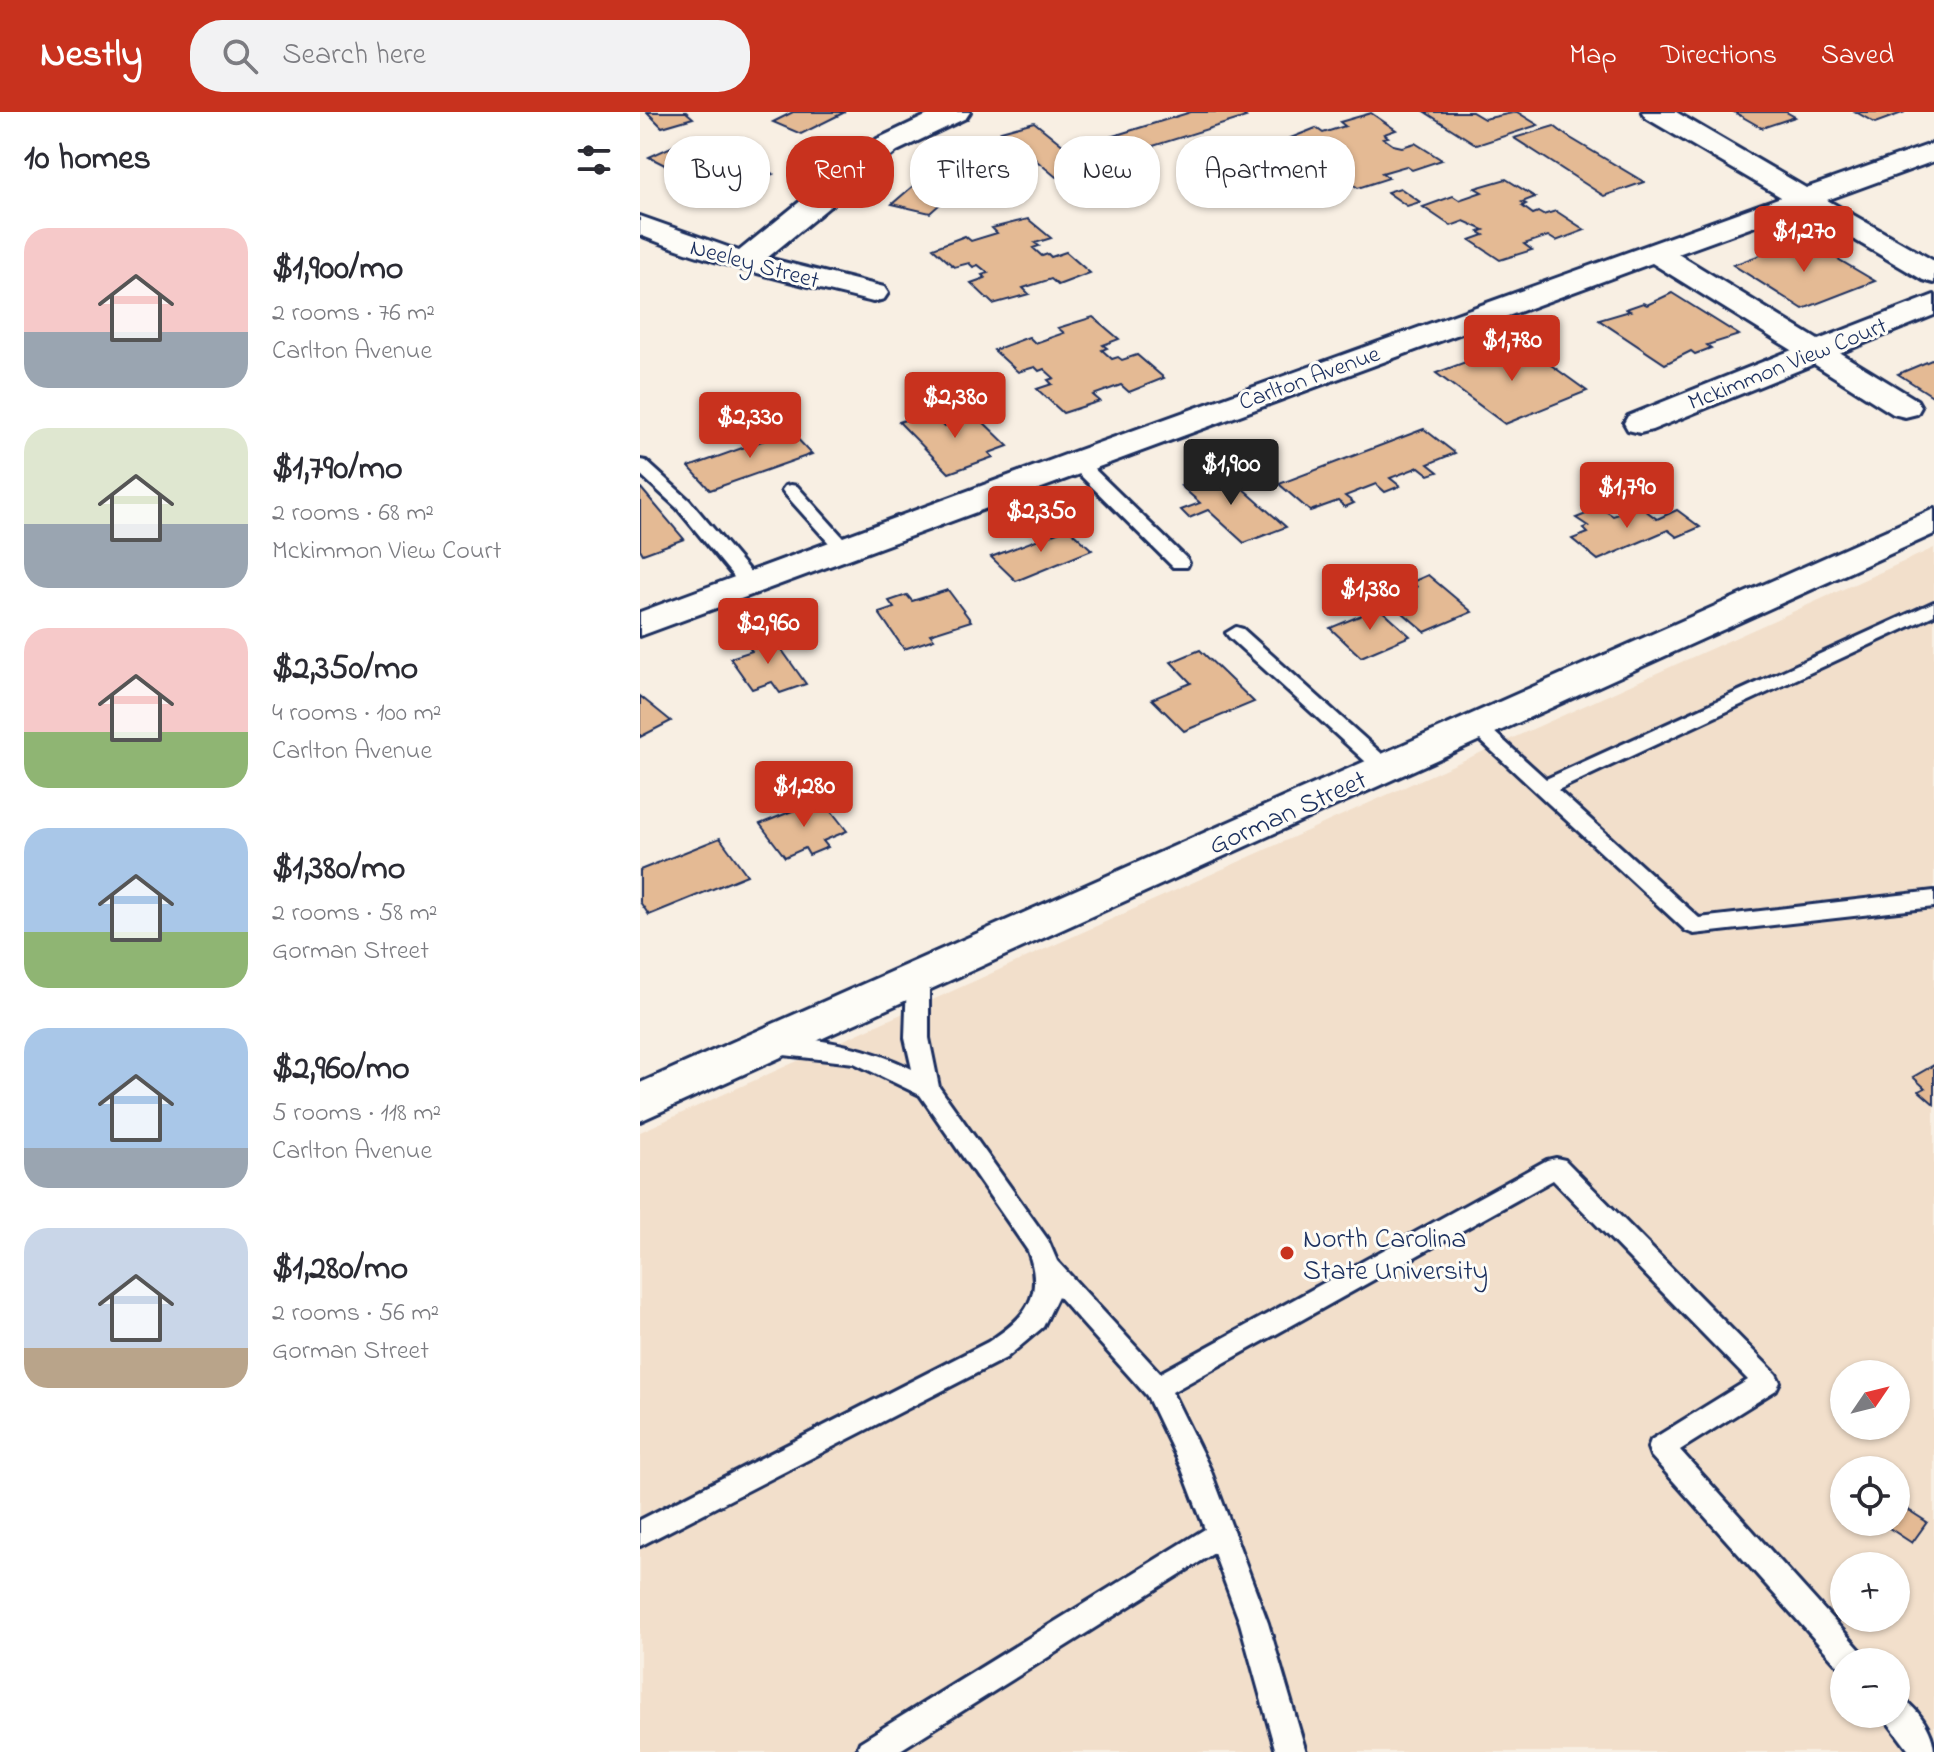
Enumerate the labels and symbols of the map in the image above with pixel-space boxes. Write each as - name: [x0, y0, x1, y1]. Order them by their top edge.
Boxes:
- pin: $1,270: [1739, 206, 1869, 274]
- street label: Neeley Street: [686, 231, 823, 300]
- street label: Mckimmon View Court: [1683, 309, 1893, 421]
- pin: $1,780: [1447, 315, 1577, 383]
- street label: Carlton Avenue: [1234, 338, 1385, 421]
- pin: $2,380: [890, 372, 1020, 440]
- pin: $2,330: [685, 392, 815, 460]
- pin: $1,900: [1166, 439, 1296, 507]
- pin: $1,790: [1562, 462, 1692, 530]
- pin: $2,350: [976, 486, 1106, 554]
- pin: $1,380: [1305, 564, 1435, 632]
- pin: $2,960: [703, 598, 833, 666]
- pin: $1,280: [739, 761, 869, 829]
- street label: Gorman Street: [1203, 761, 1374, 867]
- place label: North Carolina State University: [1303, 1220, 1488, 1293]
- marker: North Carolina State University: [1278, 1244, 1296, 1262]
- north arrow: [1830, 1360, 1910, 1440]

